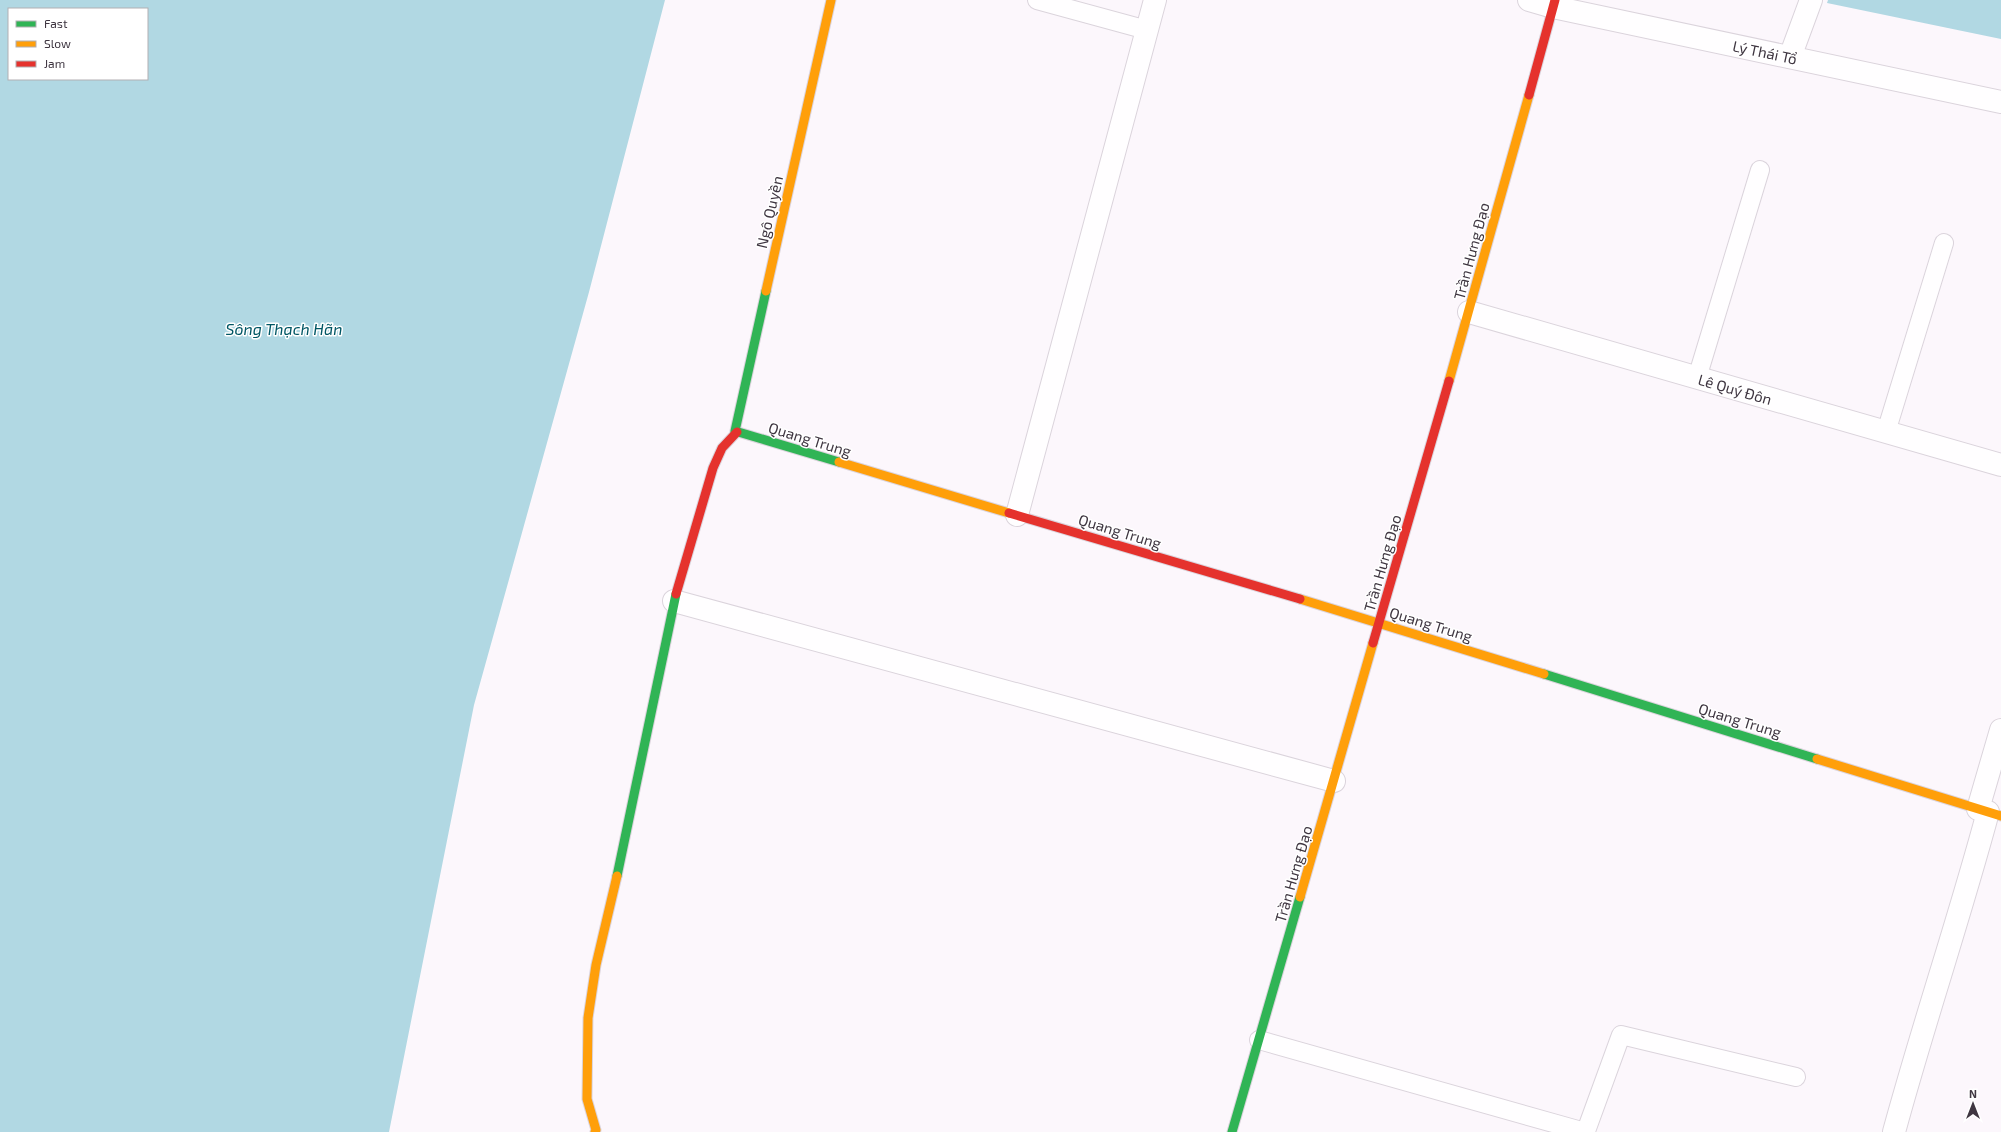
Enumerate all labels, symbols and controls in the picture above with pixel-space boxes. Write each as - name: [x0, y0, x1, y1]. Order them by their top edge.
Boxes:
- legend: [8, 8, 148, 80]
- text: Fast: [44, 16, 68, 30]
- text: Slow: [44, 36, 71, 50]
- street label: Lý Thái Tổ: [1731, 36, 1799, 68]
- text: Jam: [44, 56, 65, 70]
- street label: Ngô Quyền: [752, 174, 787, 250]
- street label: Trần Hưng Đạo: [1449, 200, 1493, 302]
- water label: Sông Thạch Hãn: [226, 319, 342, 338]
- street label: Lê Quý Đôn: [1696, 370, 1774, 409]
- street label: Quang Trung: [766, 418, 854, 461]
- street label: Quang Trung: [1076, 510, 1164, 553]
- street label: Trần Hưng Đạo: [1360, 513, 1404, 613]
- street label: Quang Trung: [1387, 603, 1475, 646]
- street label: Quang Trung: [1696, 699, 1784, 742]
- street label: Trần Hưng Đạo: [1271, 824, 1315, 924]
- north arrow: [1953, 1084, 1993, 1124]
- text: N: [1969, 1087, 1977, 1100]

